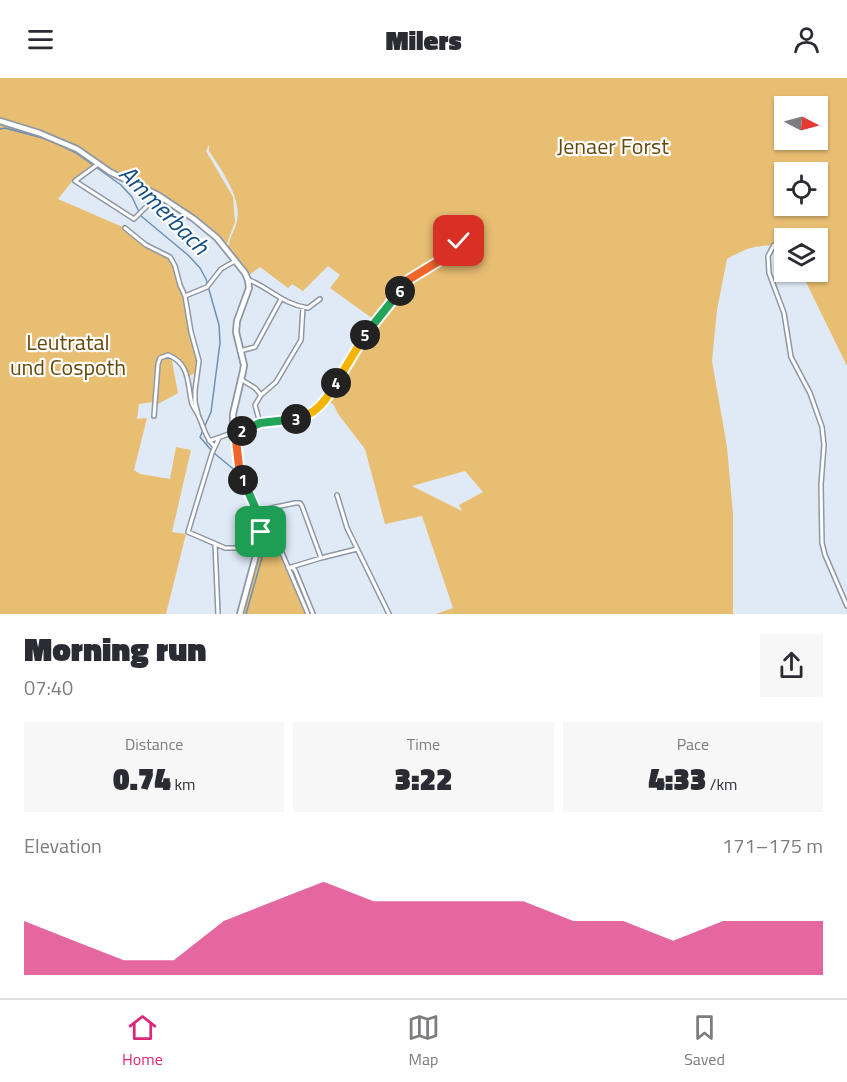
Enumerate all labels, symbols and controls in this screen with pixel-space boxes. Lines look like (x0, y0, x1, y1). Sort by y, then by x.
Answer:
text: Milers (385, 19, 462, 60)
icon: menu (24, 23, 57, 56)
icon: person (790, 23, 823, 56)
north arrow (774, 96, 828, 150)
map controls (774, 96, 828, 282)
park label: Jenaer Forst (557, 129, 669, 163)
water label: Ammerbach (111, 156, 219, 263)
button: locate (774, 162, 828, 216)
pin (433, 215, 484, 266)
icon: check (442, 224, 475, 257)
button: layers (774, 228, 828, 282)
pin: 6 (385, 276, 415, 306)
text: 6 (396, 279, 404, 303)
pin: 5 (350, 320, 380, 350)
text: 5 (361, 323, 369, 347)
park label: Leutratal und Cospoth (10, 325, 126, 384)
pin: 4 (321, 368, 351, 398)
text: 4 (332, 371, 340, 395)
pin: 3 (281, 404, 311, 434)
text: 3 (292, 407, 300, 431)
pin: 2 (227, 416, 257, 446)
text: 2 (238, 419, 246, 443)
pin: 1 (228, 465, 258, 495)
text: 1 (239, 468, 247, 492)
pin (235, 506, 286, 557)
icon: arrive (244, 515, 277, 548)
text: Morning run (24, 624, 206, 674)
button: share (760, 634, 823, 697)
text: 07:40 (24, 672, 73, 703)
text: Distance (125, 732, 183, 756)
text: Time (407, 732, 440, 756)
text: Pace (677, 732, 709, 756)
text: 0.74 (113, 756, 171, 802)
text: 3:22 (394, 756, 453, 802)
text: 4:33 (648, 756, 706, 802)
text: km (171, 772, 195, 796)
text: /km (706, 772, 737, 796)
text: Elevation (24, 830, 102, 861)
text: 171–175 m (722, 830, 823, 861)
tab: Home (122, 1011, 163, 1071)
tab: Map (407, 1011, 440, 1071)
tab: Saved (684, 1011, 725, 1071)

